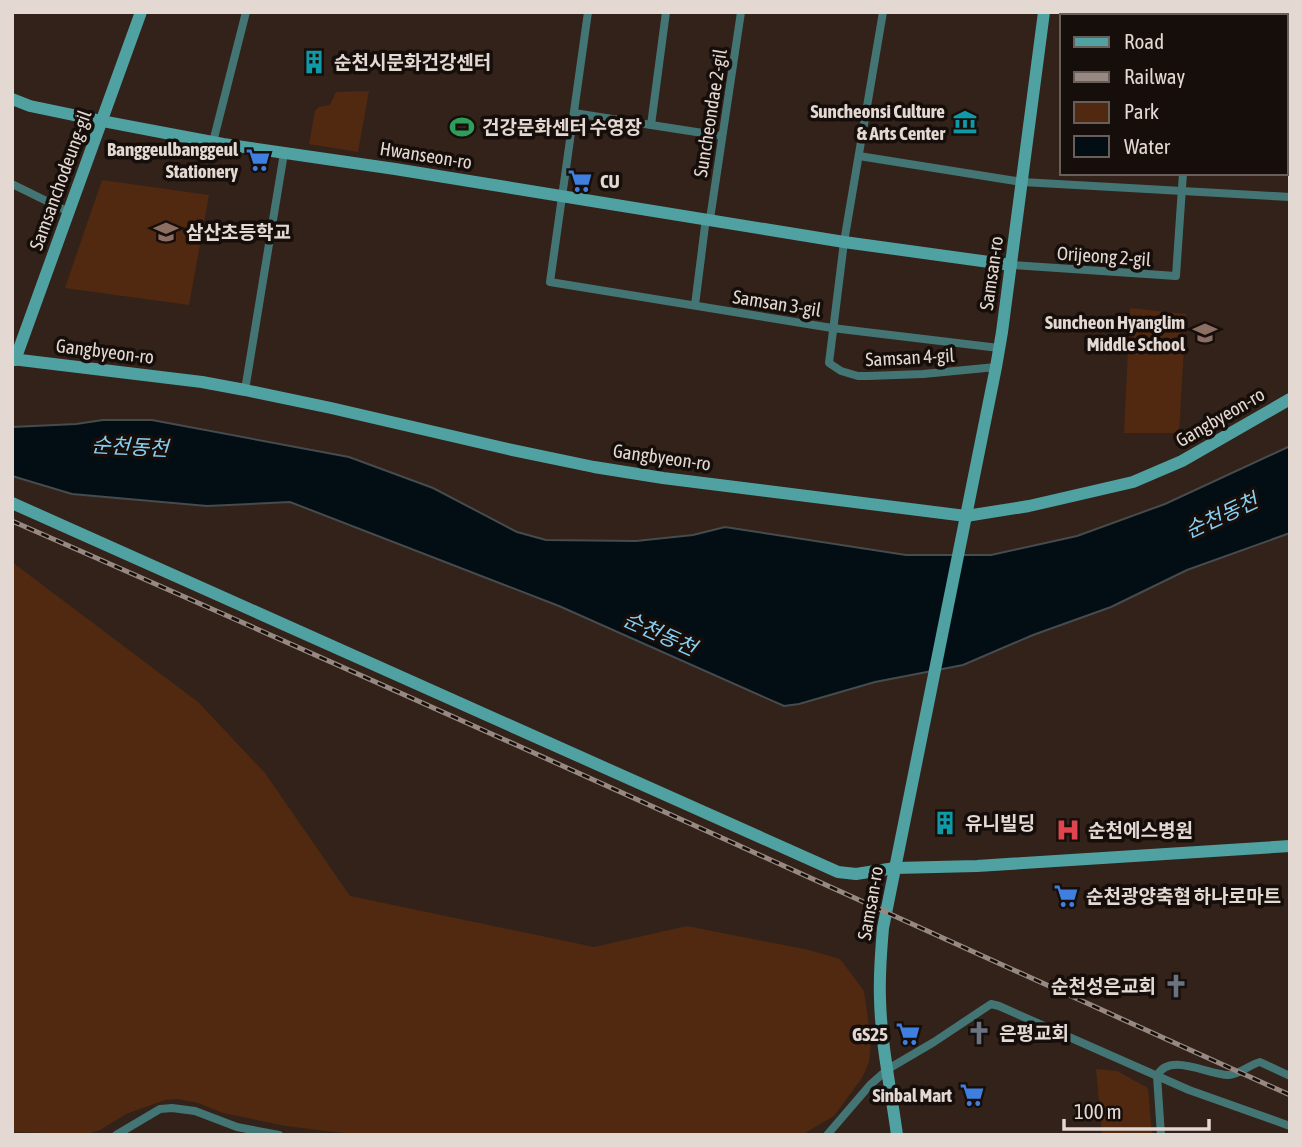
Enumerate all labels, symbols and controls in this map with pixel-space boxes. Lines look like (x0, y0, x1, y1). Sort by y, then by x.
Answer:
legend (1060, 14, 1288, 175)
text: Road (1124, 29, 1164, 53)
street label: Suncheondae 2-gil (689, 47, 731, 179)
building icon: 순천시문화건강센터 (300, 48, 328, 76)
place label: 순천시문화건강센터 (334, 51, 491, 73)
text: Railway (1124, 64, 1186, 88)
text: Park (1124, 99, 1159, 123)
place label: Suncheonsi Culture & Arts Center (810, 100, 945, 144)
street label: Samsanchodeung-gil (25, 107, 95, 253)
museum icon: Suncheonsi Culture & Arts Center (951, 108, 979, 136)
sports icon: 건강문화센터 수영장 (448, 113, 476, 141)
place label: 건강문화센터 수영장 (482, 116, 642, 138)
text: Water (1124, 134, 1171, 158)
street label: Hwanseon-ro (378, 137, 474, 173)
place label: Banggeulbanggeul Stationery (107, 138, 239, 182)
supermarket icon: Banggeulbanggeul Stationery (244, 146, 272, 174)
supermarket icon: CU (566, 167, 594, 195)
place label: CU (600, 170, 620, 192)
school or university icon: 삼산초등학교 (152, 218, 180, 246)
place label: 삼산초등학교 (186, 221, 291, 243)
street label: Samsan-ro (975, 234, 1007, 311)
street label: Orijeong 2-gil (1056, 242, 1152, 270)
street label: Samsan 3-gil (731, 285, 823, 321)
place label: Suncheon Hyanglim Middle School (1045, 311, 1186, 355)
school or university icon: Suncheon Hyanglim Middle School (1191, 319, 1219, 347)
street label: Gangbyeon-ro (55, 334, 155, 368)
street label: Samsan 4-gil (865, 344, 955, 370)
street label: Gangbyeon-ro (1172, 383, 1268, 451)
water label: 순천동천 (91, 432, 172, 460)
street label: Gangbyeon-ro (612, 439, 712, 475)
water label: 순천동천 (1181, 487, 1264, 542)
water label: 순천동천 (620, 606, 703, 661)
building icon: 유니빌딩 (931, 809, 959, 837)
place label: 유니빌딩 (965, 812, 1035, 834)
hospital icon: 순천에스병원 (1054, 816, 1082, 844)
place label: 순천에스병원 (1088, 819, 1193, 841)
street label: Samsan-ro (853, 864, 887, 942)
supermarket icon: 순천광양축협 하나로마트 (1052, 882, 1080, 910)
place label: 순천광양축협 하나로마트 (1086, 885, 1281, 907)
church icon: 순천성은교회 (1162, 972, 1190, 1000)
place label: 순천성은교회 (1051, 975, 1156, 997)
church icon: 은평교회 (965, 1019, 993, 1047)
supermarket icon: GS25 (894, 1020, 922, 1048)
place label: 은평교회 (999, 1022, 1069, 1044)
place label: GS25 (852, 1023, 888, 1045)
supermarket icon: Sinbal Mart (958, 1081, 986, 1109)
place label: Sinbal Mart (873, 1084, 953, 1106)
scale bar (1064, 1088, 1209, 1132)
text: 100 m (1074, 1099, 1122, 1123)

